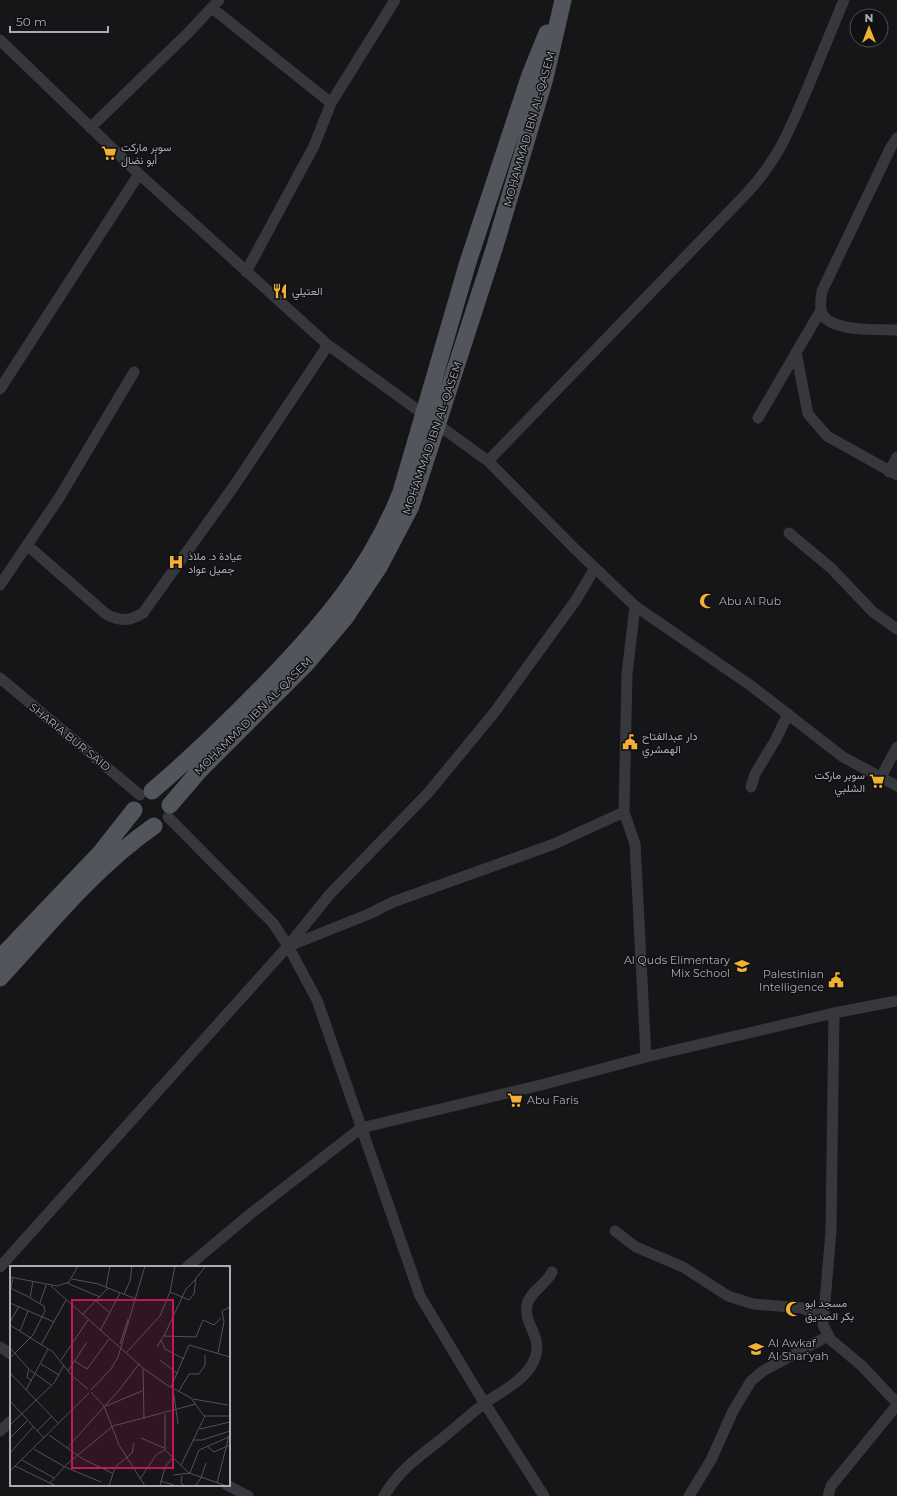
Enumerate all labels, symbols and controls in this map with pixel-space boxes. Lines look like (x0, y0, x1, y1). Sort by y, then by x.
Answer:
scale bar (10, 8, 108, 34)
north arrow (849, 8, 889, 48)
text: N (865, 11, 873, 25)
text: 50 m (16, 14, 47, 29)
street label: MOHAMMAD IBN AL-QASEM (500, 50, 558, 208)
place label: سوبر ماركت أبو نضال (121, 140, 172, 167)
supermarket icon: سوبر ماركت أبو نضال (100, 144, 118, 162)
restaurant icon: العتيلي (271, 282, 289, 300)
place label: العتيلي (292, 284, 323, 301)
street label: MOHAMMAD IBN AL-QASEM (399, 360, 465, 516)
place label: عيادة د. ملاذ جميل عواد (188, 549, 242, 576)
hospital icon: عيادة د. ملاذ جميل عواد (167, 553, 185, 571)
mosque icon: Abu Al Rub (698, 592, 716, 610)
place label: Abu Al Rub (719, 594, 781, 608)
street label: MOHAMMAD IBN AL-QASEM (191, 654, 315, 778)
street label: SHARIA BUR SAID (27, 700, 113, 774)
place label: دار عبدالفتاح الهمشري (642, 729, 698, 759)
public building icon: دار عبدالفتاح الهمشري (621, 733, 639, 751)
place label: سوبر ماركت الشلبي (814, 768, 865, 798)
supermarket icon: سوبر ماركت الشلبي (868, 772, 886, 790)
place label: Al Quds Elimentary Mix School (624, 953, 730, 980)
school or university icon: Al Quds Elimentary Mix School (733, 957, 751, 975)
place label: Palestinian Intelligence (759, 967, 824, 994)
public building icon: Palestinian Intelligence (827, 971, 845, 989)
supermarket icon: Abu Faris (506, 1091, 524, 1109)
place label: Abu Faris (527, 1093, 579, 1107)
inset map (10, 1266, 230, 1486)
place label: مسجد ابو بكر الصديق (805, 1296, 854, 1323)
mosque icon: مسجد ابو بكر الصديق (784, 1300, 802, 1318)
place label: Al Awkaf Al Shar'yah (768, 1336, 829, 1363)
school or university icon: Al Awkaf Al Shar'yah (747, 1340, 765, 1358)

